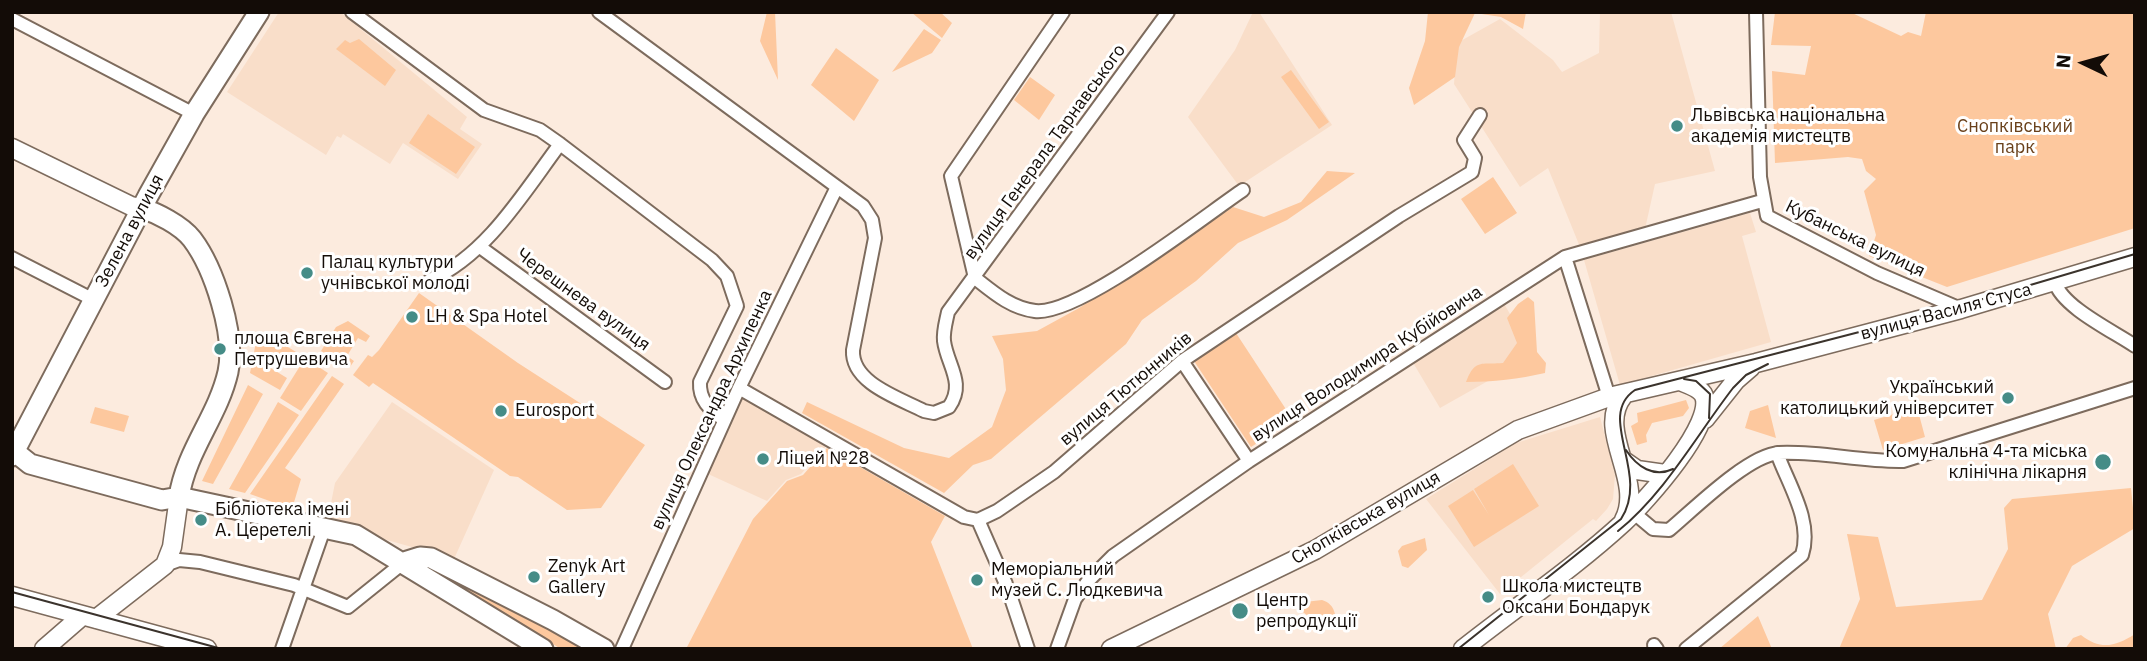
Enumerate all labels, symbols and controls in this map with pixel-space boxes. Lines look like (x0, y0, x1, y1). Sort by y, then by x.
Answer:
north arrow (2049, 28, 2119, 98)
street label: вулиця Генерала Тарнавського (960, 40, 1130, 264)
text: N (2051, 53, 2076, 69)
place label: Львівська національна академія мистецтв (1691, 105, 1885, 148)
park label: Снопківський парк (1957, 116, 2073, 158)
marker: Львівська національна академія мистецтв (1669, 118, 1685, 134)
street label: Зелена вулиця (91, 171, 169, 291)
street label: Кубанська вулиця (1782, 196, 1928, 282)
street label: Черешнева вулиця (512, 244, 654, 356)
place label: Палац культури учнівської молоді (321, 252, 470, 294)
marker: Палац культури учнівської молоді (299, 265, 315, 281)
street label: вулиця Василя Стуса (1858, 279, 2034, 345)
street label: вулиця Володимира Кубійовича (1248, 281, 1486, 447)
street label: вулиця Олександра Архипенка (647, 287, 777, 533)
place label: LH & Spa Hotel (426, 306, 547, 328)
marker: LH & Spa Hotel (404, 309, 420, 325)
street label: вулиця Тютюнників (1055, 327, 1197, 451)
place label: площа Євгена Петрушевича (234, 328, 352, 370)
marker: площа Євгена Петрушевича (212, 341, 228, 357)
place label: Український католицький університет (1780, 377, 1994, 420)
marker: Український католицький університет (2000, 390, 2016, 406)
place label: Eurosport (515, 400, 595, 422)
marker: Eurosport (493, 403, 509, 419)
place label: Комунальна 4-та міська клінічна лікарня (1885, 441, 2087, 484)
place label: Ліцей №28 (777, 448, 869, 470)
marker: Ліцей №28 (755, 451, 771, 467)
marker: Комунальна 4-та міська клінічна лікарня (2093, 452, 2113, 472)
street label: Снопківська вулиця (1288, 467, 1444, 569)
place label: Бібліотека імені А. Церетелі (215, 499, 349, 542)
marker: Бібліотека імені А. Церетелі (193, 512, 209, 528)
place label: Zenyk Art Gallery (548, 556, 626, 598)
place label: Меморіальний музей С. Людкевича (991, 559, 1163, 602)
marker: Zenyk Art Gallery (526, 569, 542, 585)
marker: Меморіальний музей С. Людкевича (969, 572, 985, 588)
place label: Школа мистецтв Оксани Бондарук (1502, 576, 1650, 618)
marker: Школа мистецтв Оксани Бондарук (1480, 589, 1496, 605)
place label: Центр репродукції (1256, 590, 1357, 632)
marker: Центр репродукції (1230, 601, 1250, 621)

